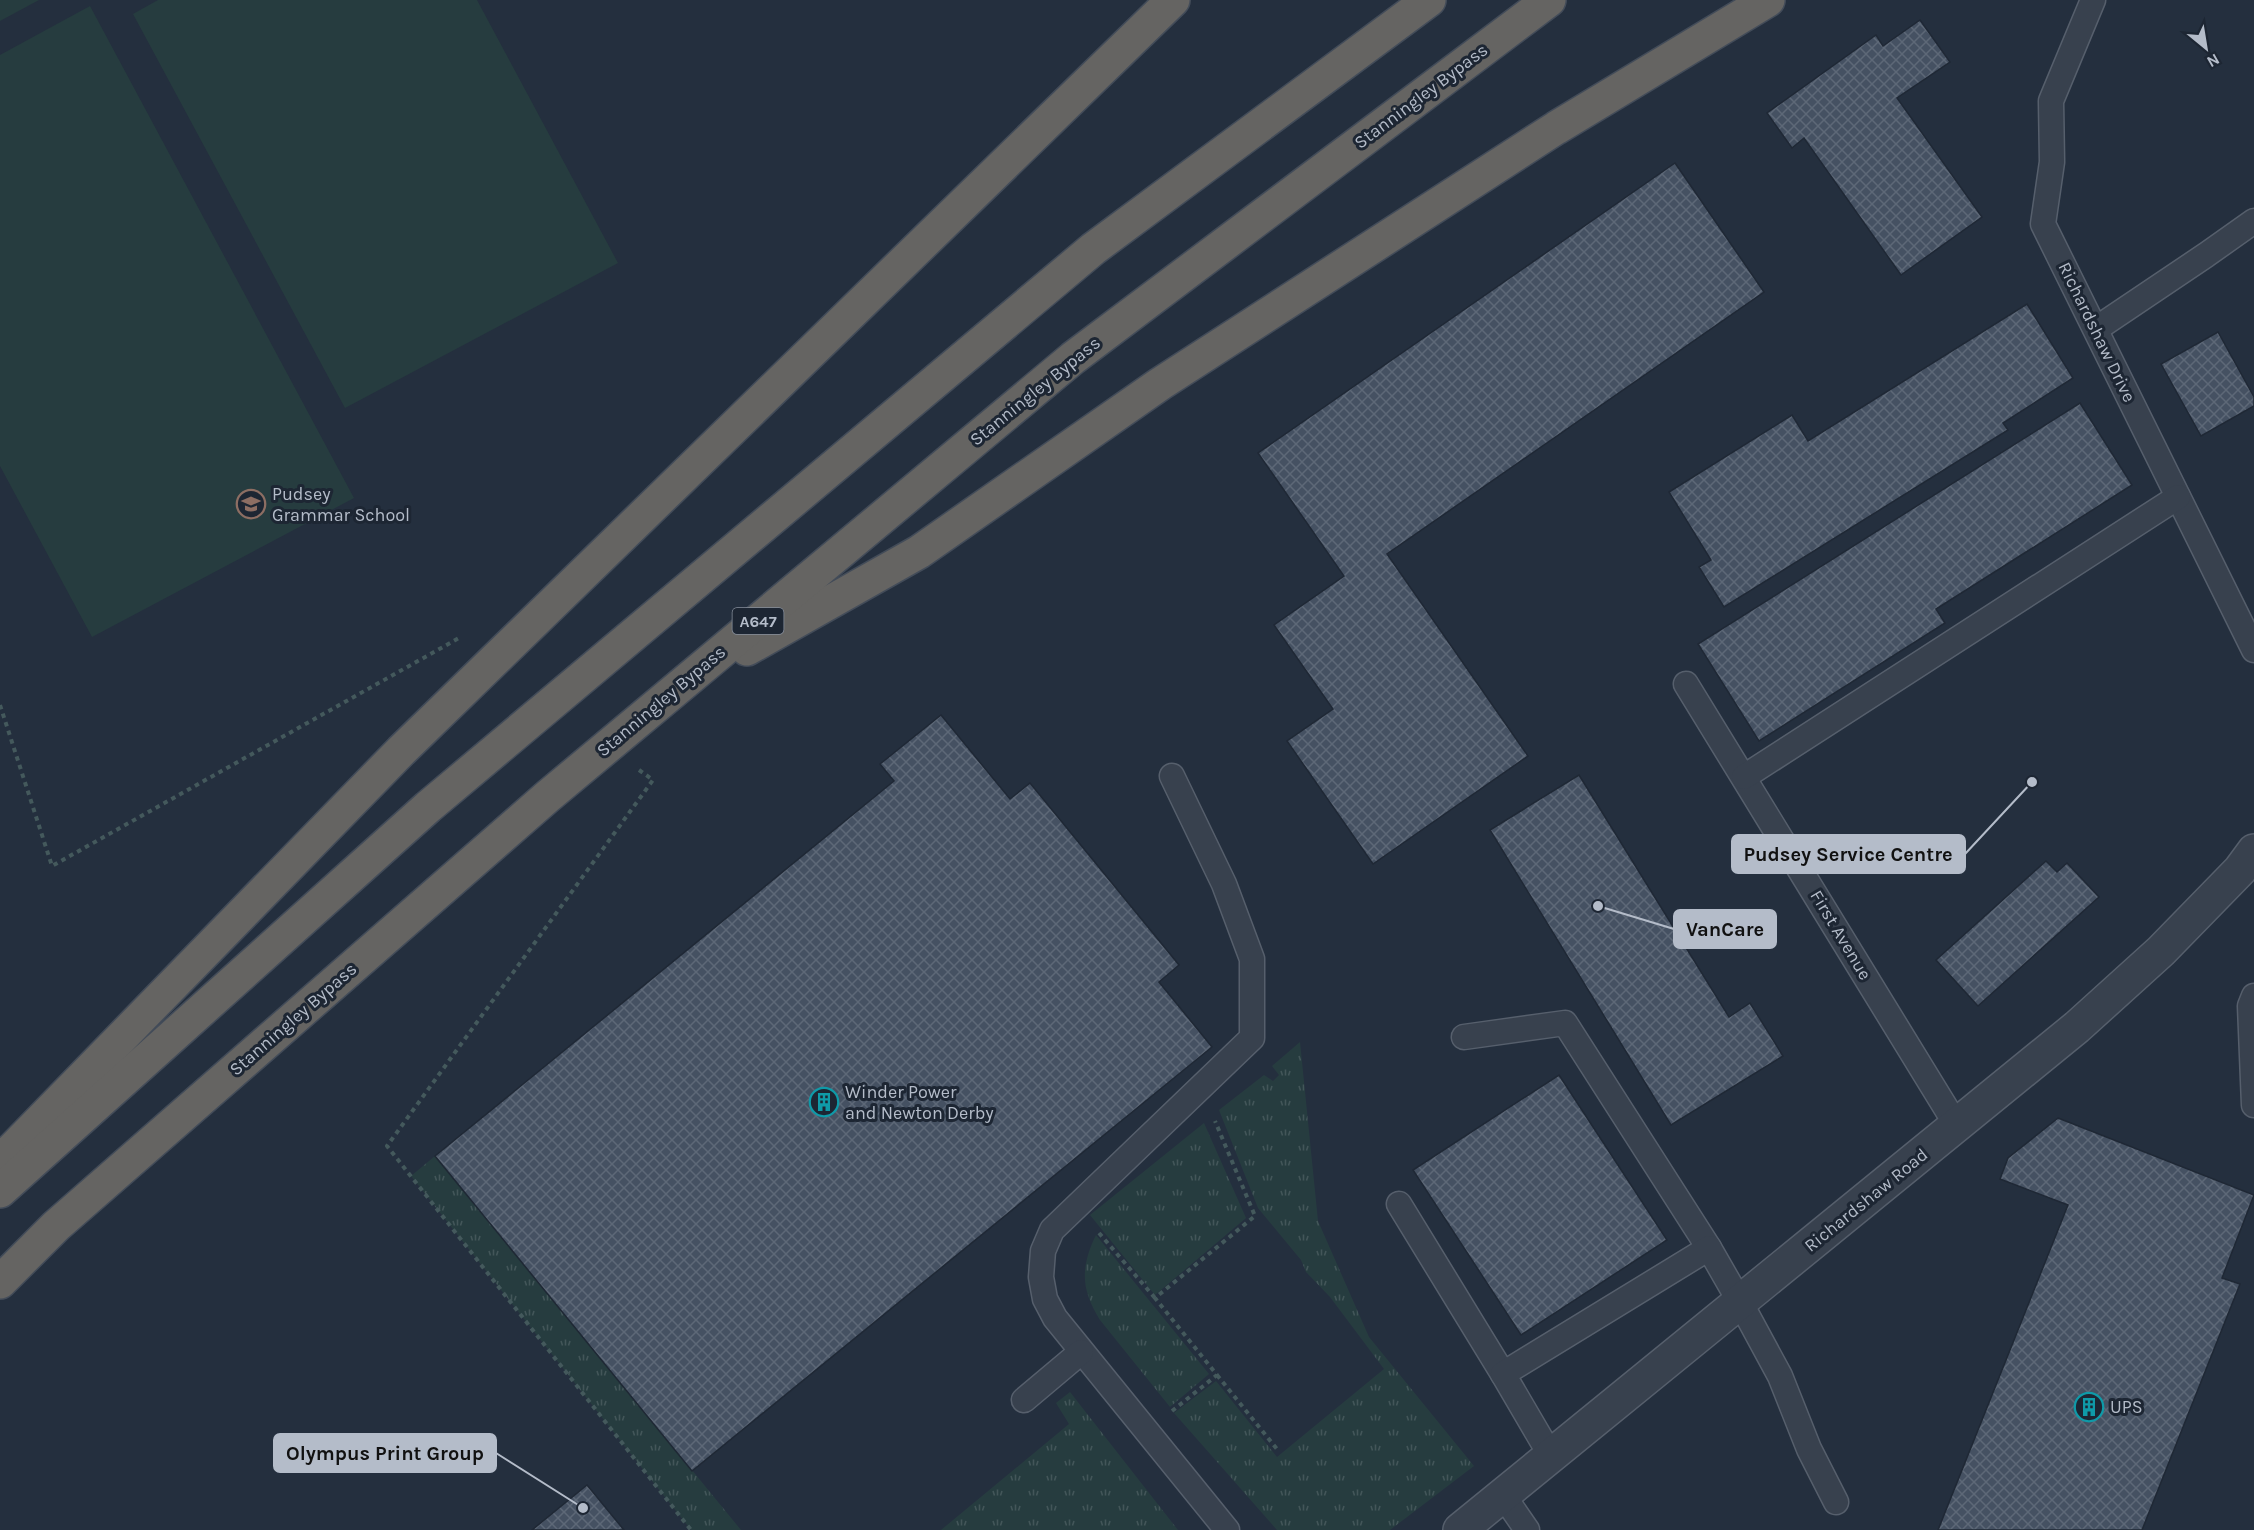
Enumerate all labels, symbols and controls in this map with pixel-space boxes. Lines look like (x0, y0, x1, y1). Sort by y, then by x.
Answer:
north arrow (2176, 18, 2236, 78)
street label: Stanningley Bypass (1350, 39, 1492, 153)
text: N (2204, 49, 2223, 72)
street label: Richardshaw Drive (2054, 258, 2140, 406)
street label: Stanningley Bypass (965, 332, 1105, 450)
place label: Pudsey Grammar School (272, 483, 410, 526)
school or university icon: Pudsey Grammar School (235, 488, 267, 520)
road number: A647 (732, 608, 783, 634)
street label: Stanningley Bypass (592, 641, 730, 761)
callout: Pudsey Service Centre (1732, 835, 1965, 873)
text: Pudsey Service Centre (1743, 843, 1953, 866)
street label: First Avenue (1806, 886, 1876, 984)
callout: VanCare (1674, 910, 1776, 948)
text: VanCare (1686, 918, 1764, 941)
street label: Stanningley Bypass (225, 958, 361, 1080)
place label: Winder Power and Newton Derby (845, 1081, 994, 1124)
building icon: Winder Power and Newton Derby (808, 1086, 840, 1118)
street label: Richardshaw Road (1800, 1143, 1932, 1257)
building icon: UPS (2073, 1391, 2105, 1423)
place label: UPS (2110, 1396, 2143, 1418)
callout: Olympus Print Group (274, 1434, 496, 1472)
text: Olympus Print Group (286, 1442, 484, 1465)

